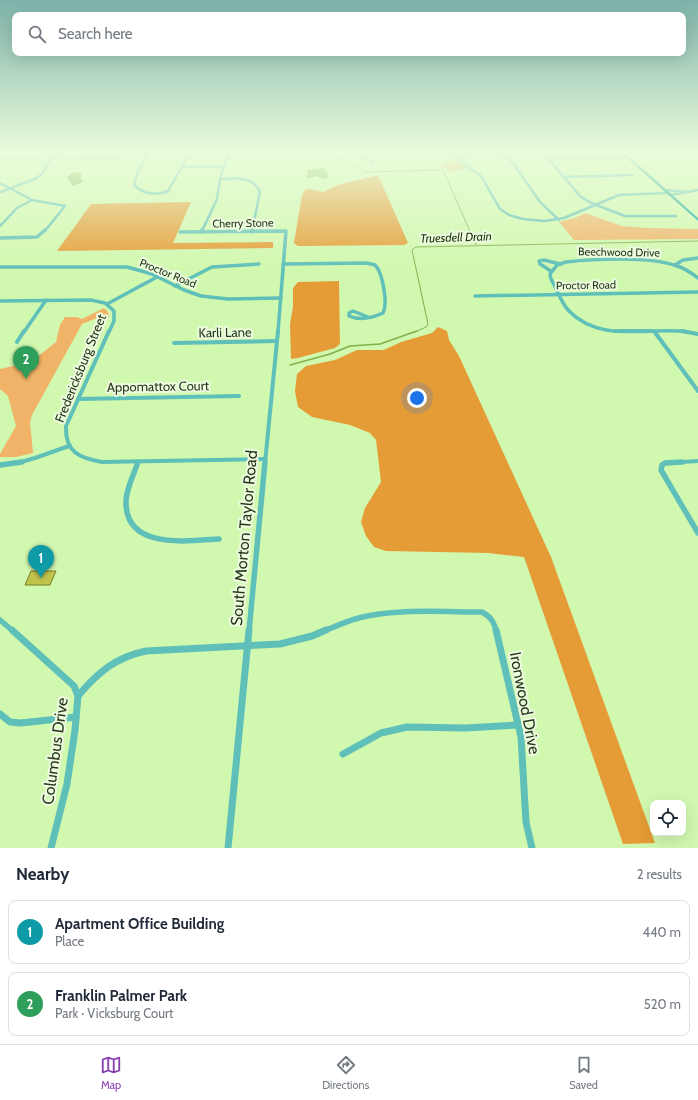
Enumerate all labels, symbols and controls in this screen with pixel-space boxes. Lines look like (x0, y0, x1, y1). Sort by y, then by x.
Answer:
search box (12, 12, 686, 56)
icon: search (26, 23, 48, 45)
text: Search here (58, 25, 133, 43)
street label: Cherry Stone (212, 215, 274, 231)
water label: Truesdell Drain (420, 228, 492, 246)
street label: Beechwood Drive (578, 244, 660, 260)
street label: Proctor Road (138, 255, 198, 291)
street label: Proctor Road (556, 277, 616, 293)
street label: Fredericksburg Street (51, 311, 109, 425)
street label: Karli Lane (198, 324, 252, 340)
pin: 2 (13, 346, 39, 379)
street label: Appomattox Court (107, 377, 210, 395)
your location (407, 388, 427, 408)
street label: South Morton Taylor Road (227, 449, 261, 627)
pin: 1 (28, 545, 54, 578)
street label: Ironwood Drive (506, 650, 544, 756)
street label: Columbus Drive (38, 696, 72, 806)
map controls (650, 800, 686, 836)
button: locate (650, 800, 686, 836)
text: Nearby (16, 864, 69, 884)
text: 2 results (637, 866, 682, 882)
text: Apartment Office Building (55, 915, 224, 933)
text: 1 (28, 924, 32, 940)
text: 440 m (643, 924, 681, 940)
text: Place (55, 933, 84, 949)
text: Franklin Palmer Park (55, 987, 187, 1005)
text: 2 (27, 996, 33, 1012)
text: 520 m (644, 996, 681, 1012)
text: Park · Vicksburg Court (55, 1005, 173, 1021)
tab: Map (100, 1054, 122, 1092)
tab: Directions (322, 1054, 369, 1092)
tab: Saved (569, 1054, 598, 1092)

